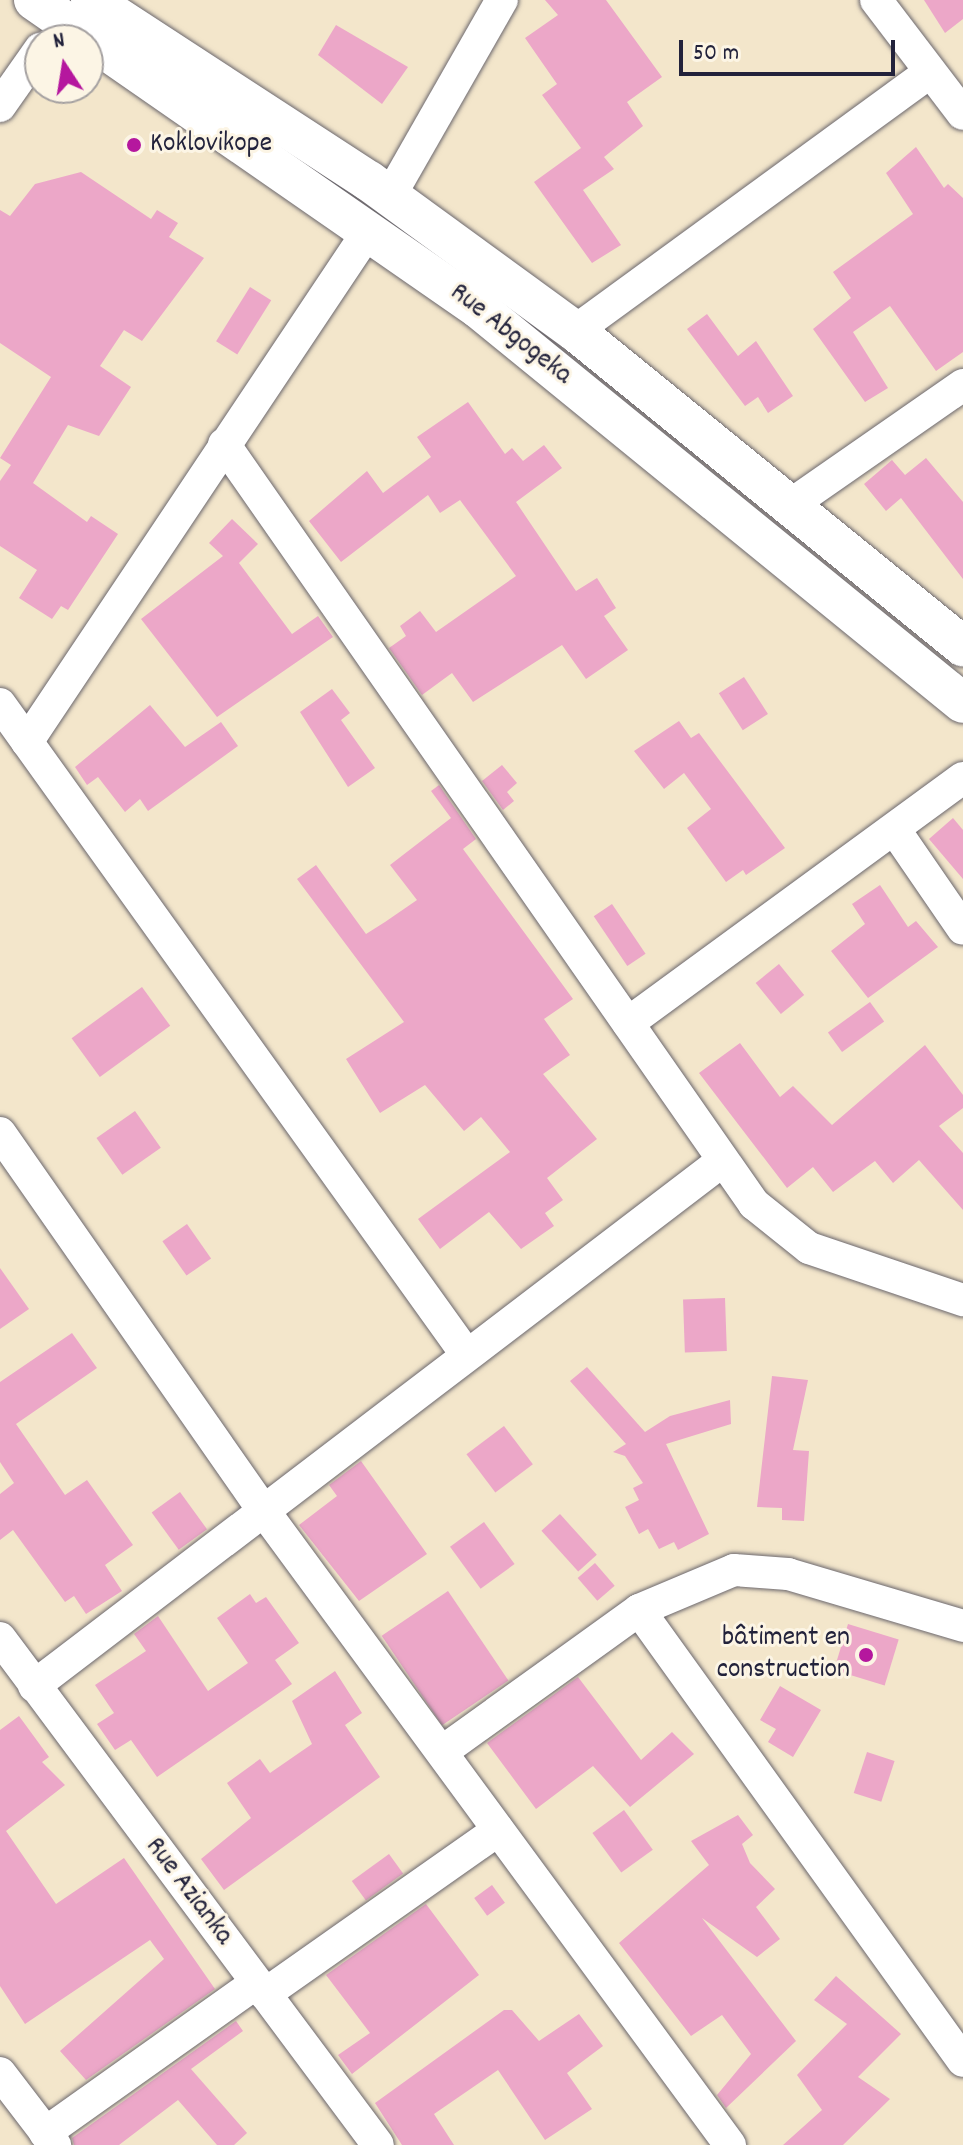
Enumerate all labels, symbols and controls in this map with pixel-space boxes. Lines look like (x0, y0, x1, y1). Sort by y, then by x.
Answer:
north arrow (24, 24, 104, 104)
scale bar (683, 24, 899, 74)
text: N (51, 26, 68, 58)
text: 50 m (693, 37, 739, 71)
place label: Koklovikope (150, 128, 272, 162)
marker: Koklovikope (125, 136, 143, 154)
street label: Rue Abgogeka (442, 277, 578, 393)
place label: bâtiment en construction (717, 1622, 850, 1688)
marker: bâtiment en construction (857, 1646, 875, 1664)
street label: Rue Azianka (137, 1832, 239, 1952)

